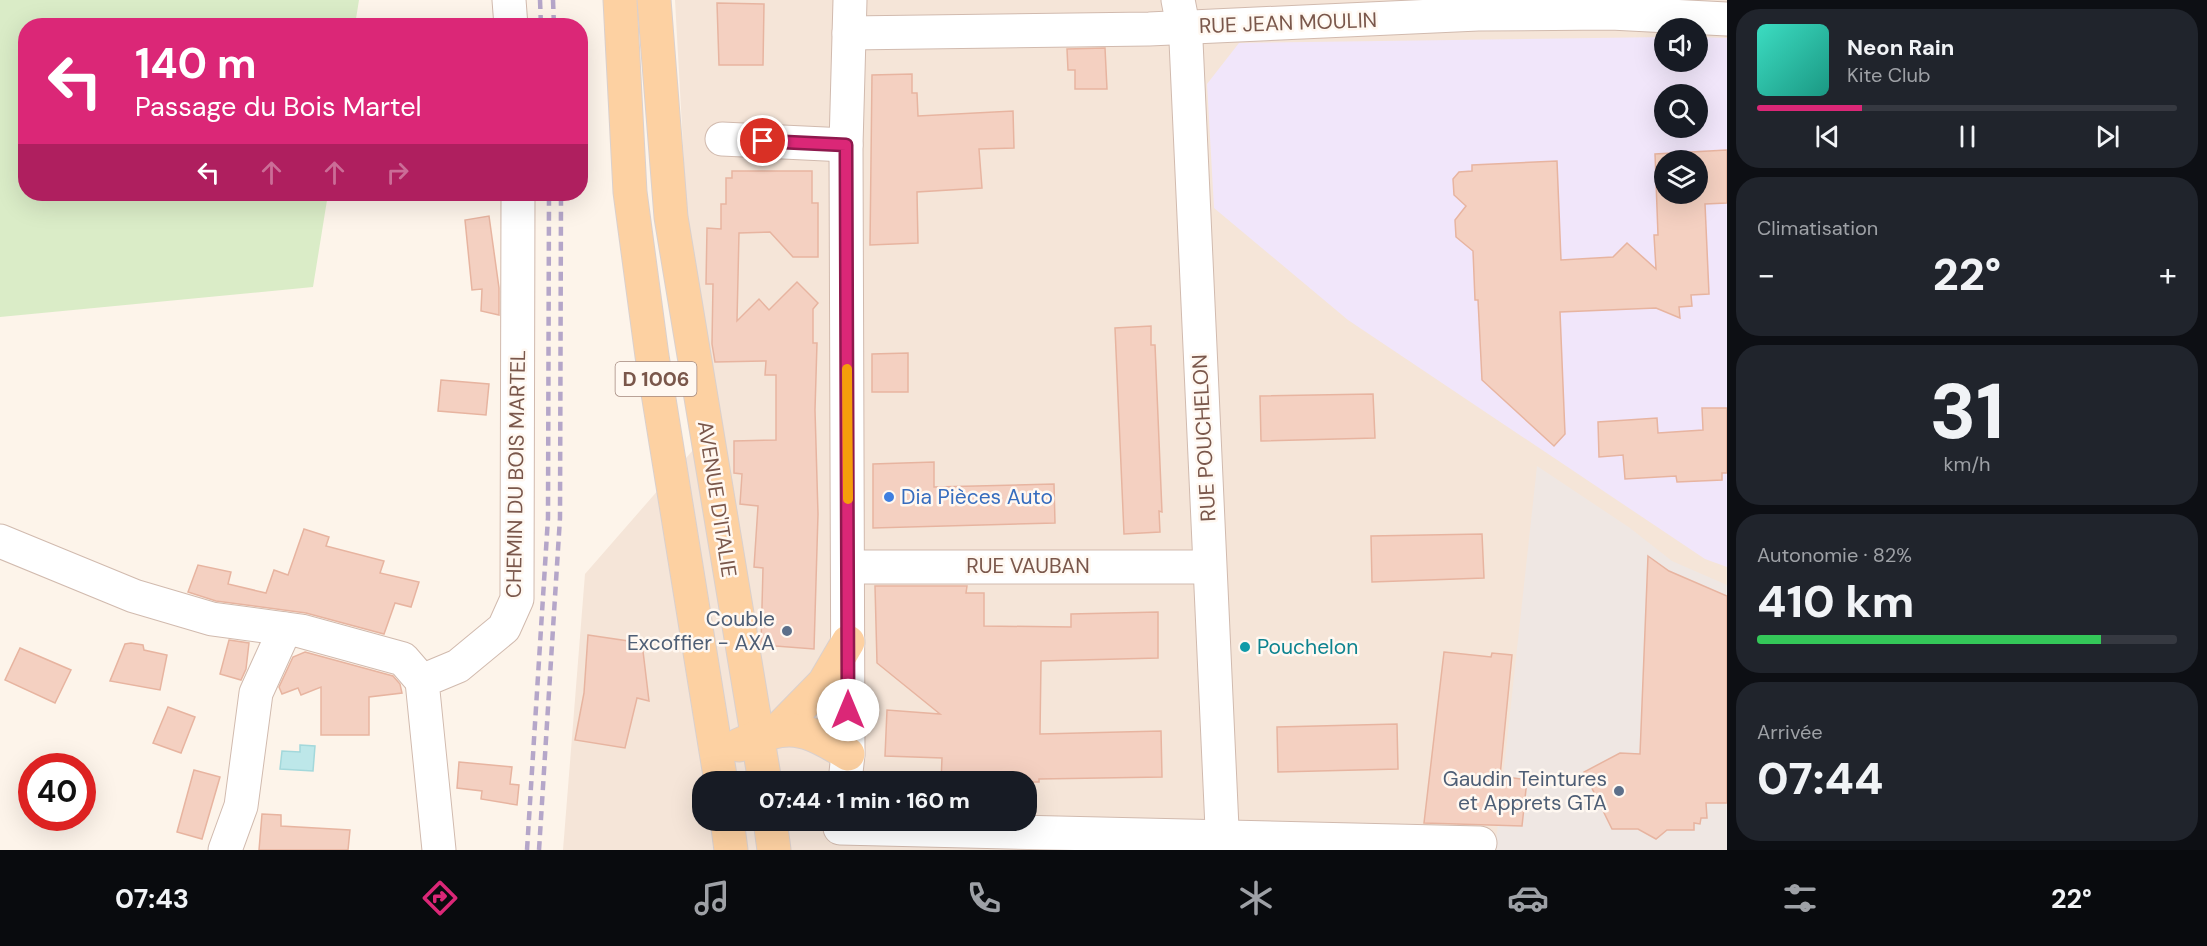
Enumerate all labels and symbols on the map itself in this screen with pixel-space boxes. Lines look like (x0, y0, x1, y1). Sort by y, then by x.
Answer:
street label: RUE JEAN MOULIN (1198, 6, 1378, 40)
pin (737, 115, 788, 166)
street label: CHEMIN DU BOIS MARTEL (500, 350, 532, 598)
street label: RUE POUCHELON (1186, 354, 1222, 522)
road number: D 1006 (616, 362, 696, 396)
street label: AVENUE D'ITALIE (691, 419, 743, 579)
place label: Dia Pièces Auto (901, 483, 1053, 511)
marker: Dia Pièces Auto (882, 490, 896, 504)
street label: RUE VAUBAN (966, 552, 1090, 580)
place label: Couble Excoffier - AXA (627, 605, 775, 657)
marker: Couble Excoffier - AXA (780, 624, 794, 638)
place label: Pouchelon (1257, 633, 1358, 661)
marker: Pouchelon (1238, 640, 1252, 654)
position arrow (816, 678, 880, 742)
speed limit sign: 40 (18, 753, 96, 831)
place label: Gaudin Teintures et Apprets GTA (1443, 765, 1607, 817)
marker: Gaudin Teintures et Apprets GTA (1612, 784, 1626, 798)

